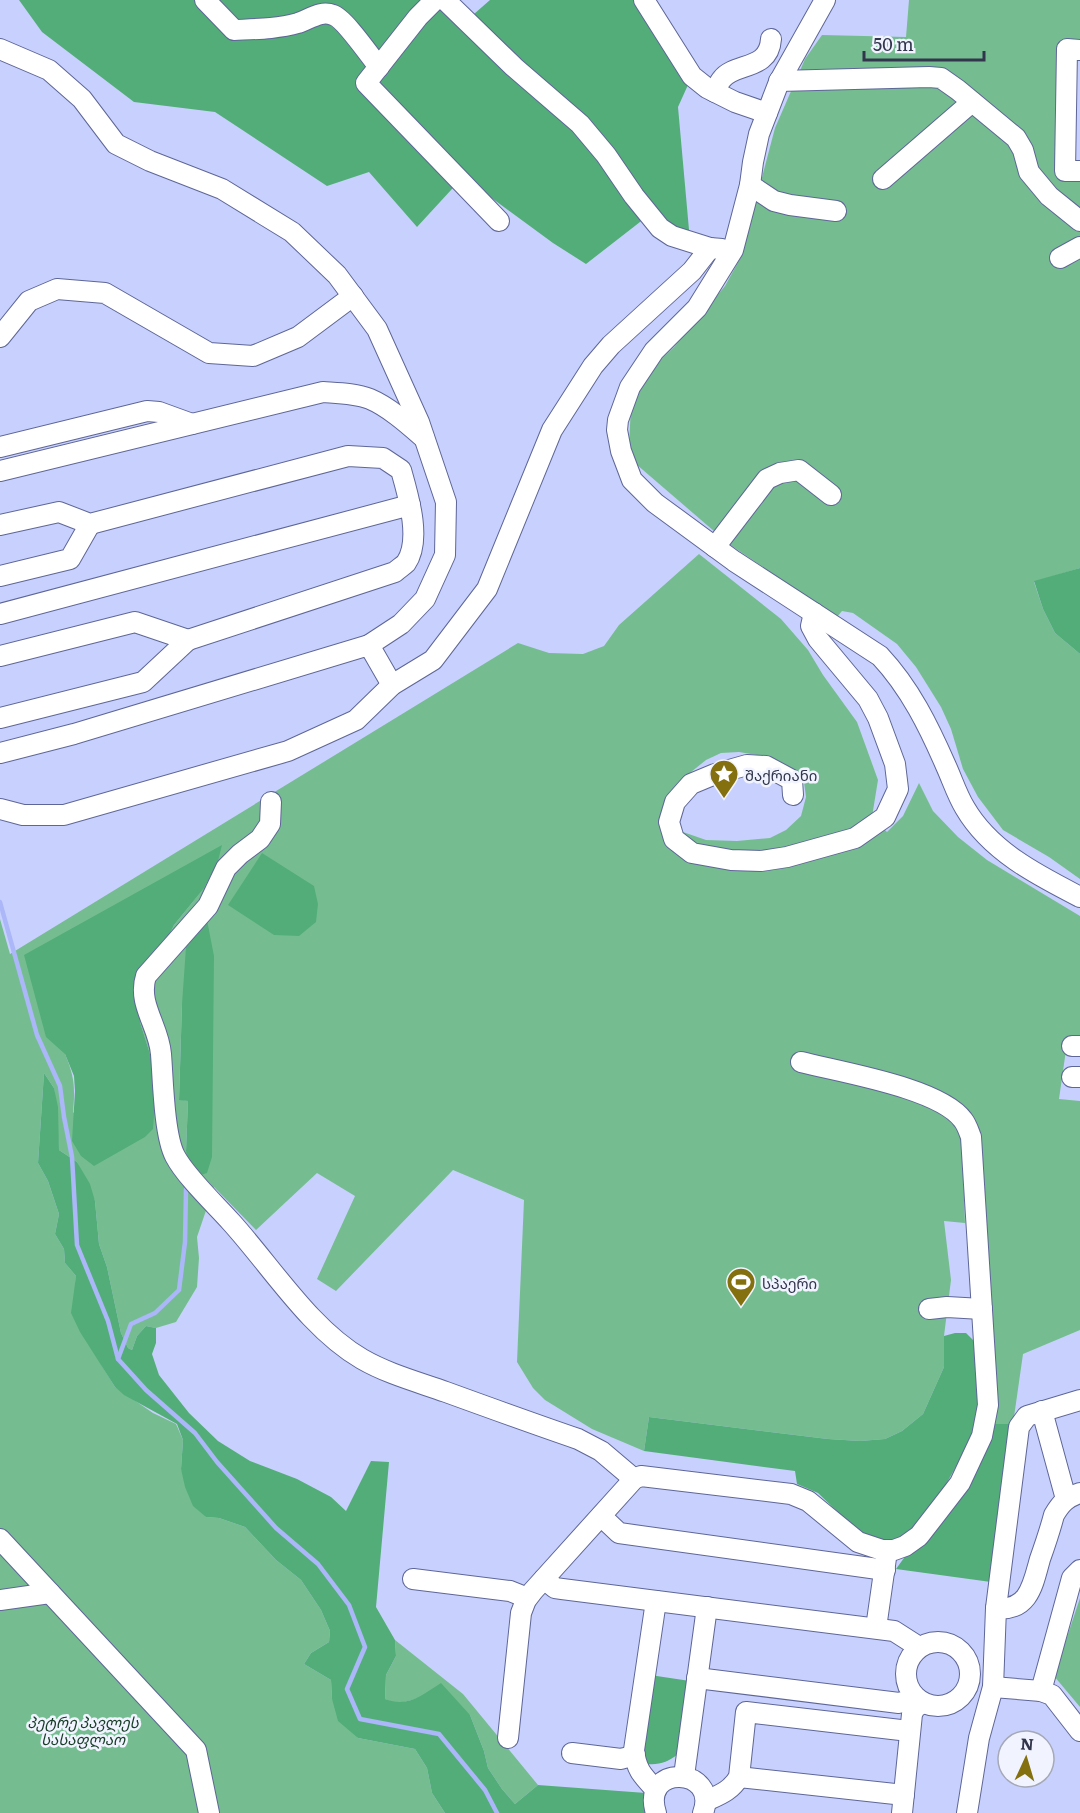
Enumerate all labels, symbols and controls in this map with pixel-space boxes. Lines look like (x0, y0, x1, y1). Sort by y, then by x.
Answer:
scale bar (864, 24, 984, 62)
text: 50 m (873, 30, 914, 57)
place icon: შაქრიანი (708, 758, 740, 800)
place label: შაქრიანი (745, 763, 817, 786)
sports icon: სპაერი (725, 1266, 757, 1308)
place label: სპაერი (762, 1271, 817, 1294)
park label: პეტრე პავლეს სასაფლაო (27, 1710, 140, 1750)
north arrow (996, 1729, 1056, 1789)
text: N (1020, 1731, 1035, 1755)

